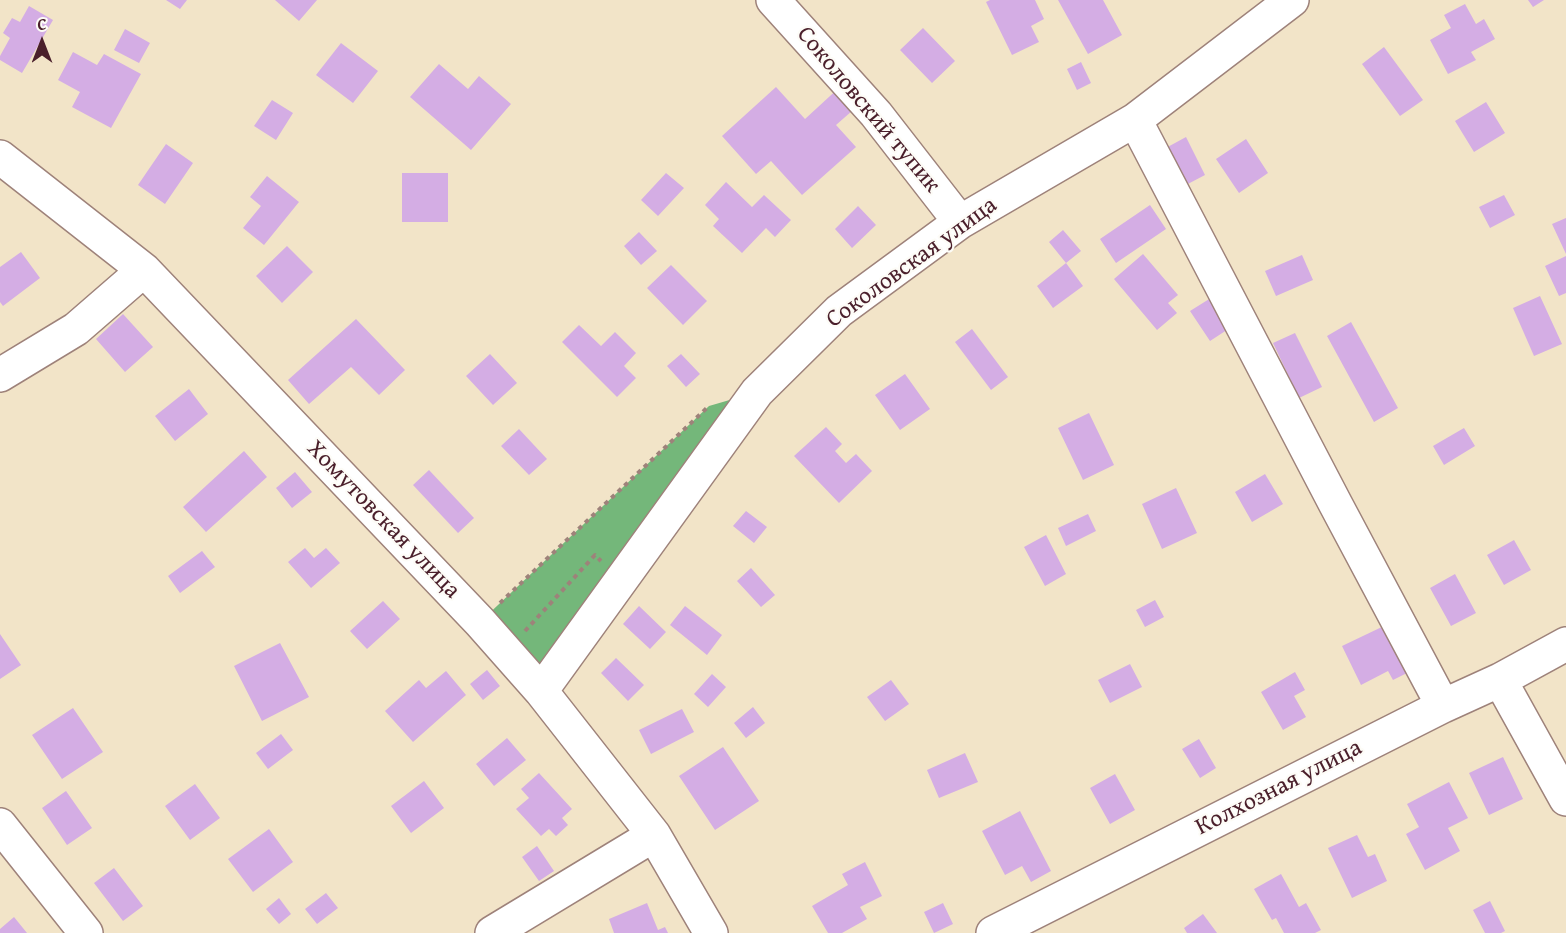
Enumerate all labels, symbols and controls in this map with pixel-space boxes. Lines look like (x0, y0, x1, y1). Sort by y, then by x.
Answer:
north arrow (12, 12, 72, 72)
text: С (37, 12, 47, 36)
street label: Соколовский тупик (790, 21, 946, 199)
street label: Соколовская улица (821, 191, 1003, 335)
street label: Хомутовская улица (300, 435, 466, 605)
street label: Колхозная улица (1191, 734, 1367, 842)

